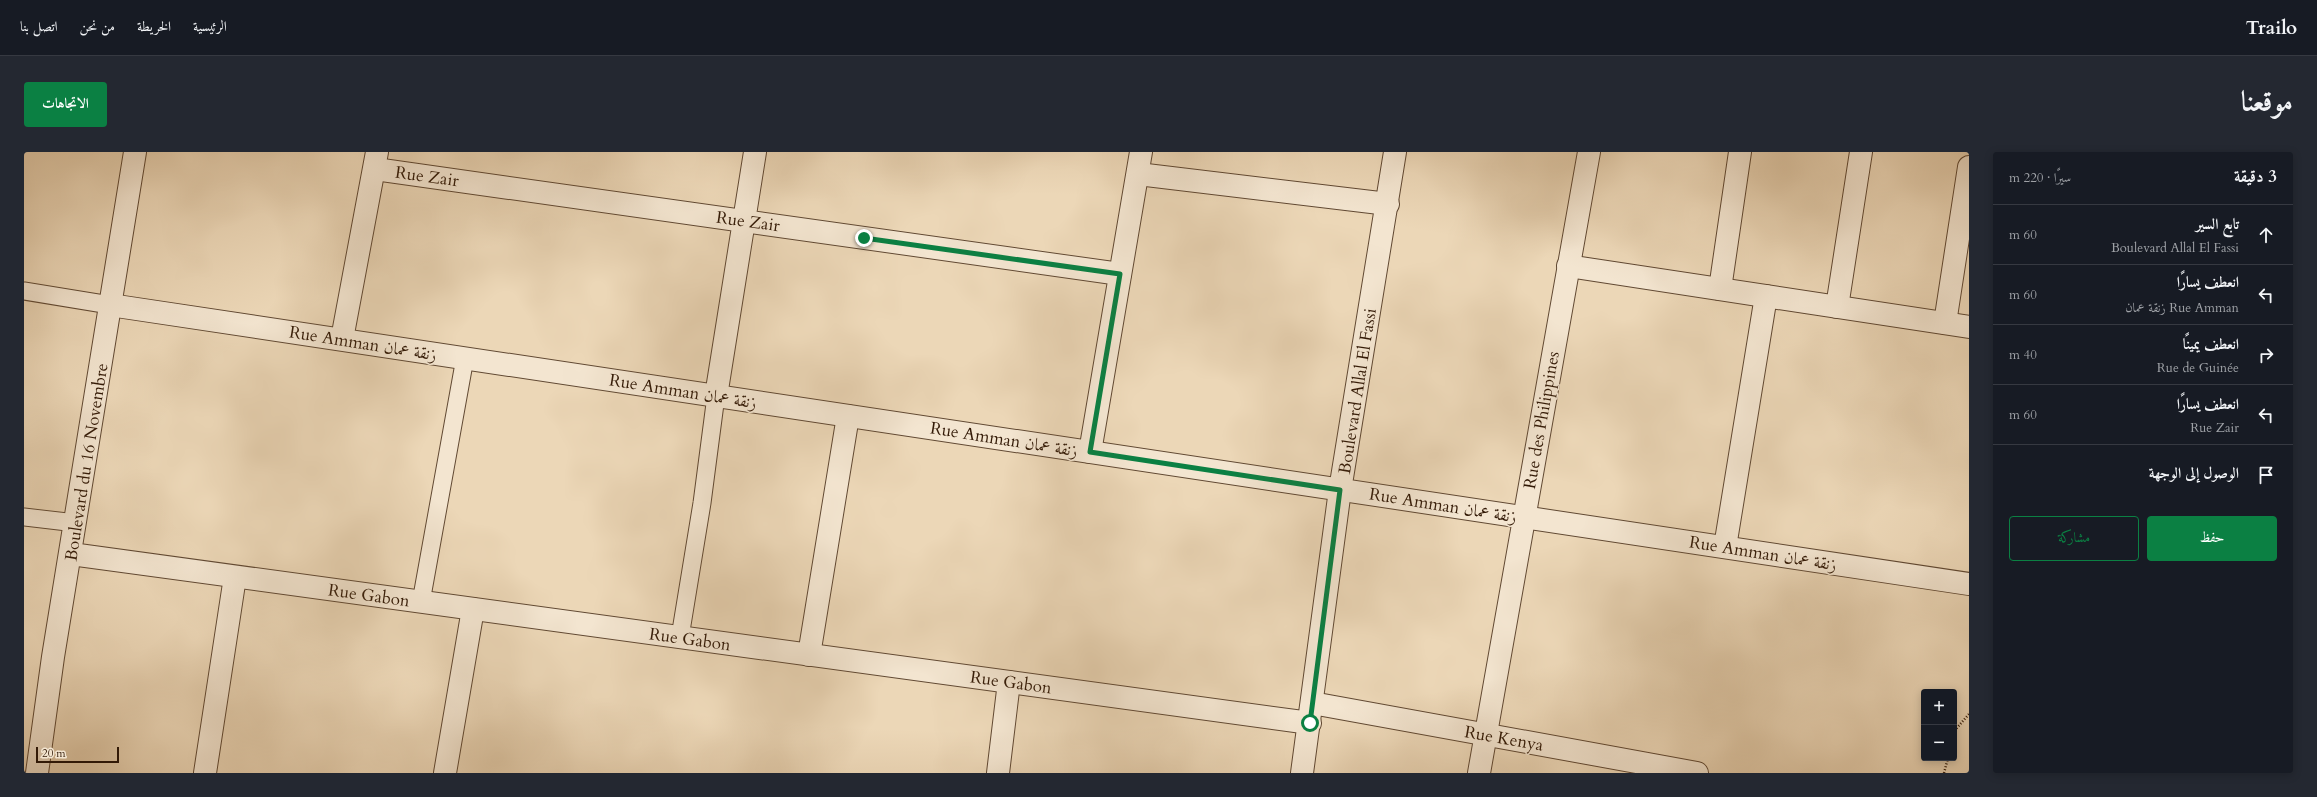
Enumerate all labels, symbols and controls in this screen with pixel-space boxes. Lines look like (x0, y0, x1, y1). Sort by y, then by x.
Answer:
text: Trailo (2246, 15, 2297, 41)
text: اتصل بنا (20, 17, 58, 36)
text: من نحن (80, 17, 115, 36)
text: الخريطة (137, 17, 171, 36)
text: الرئيسية (193, 17, 227, 36)
button: الاتجاهات (24, 82, 107, 127)
text: موقعنا (2241, 83, 2293, 121)
street label: Rue Zair (394, 161, 461, 192)
text: 3 دقيقة (2234, 165, 2277, 188)
text: سيرًا · 220 m (2009, 169, 2071, 187)
street label: Rue Zair (715, 206, 782, 237)
text: تابع السير (2196, 214, 2239, 234)
icon: ahead (2255, 224, 2277, 246)
text: 60 m (2009, 226, 2037, 244)
route end (855, 229, 873, 247)
text: Boulevard Allal El Fassi (2111, 239, 2239, 257)
text: انعطف يسارًا (2177, 272, 2239, 292)
icon: left (2255, 284, 2277, 306)
text: 60 m (2009, 286, 2037, 304)
text: Rue Amman زنقة عمان (2125, 299, 2239, 317)
street label: Boulevard Allal El Fassi (1333, 306, 1382, 476)
street label: Rue Amman زنقة عمان (288, 320, 438, 366)
text: انعطف يمينًا (2183, 334, 2239, 354)
icon: right (2255, 344, 2277, 366)
text: 40 m (2009, 346, 2037, 364)
street label: Rue des Philippines (1518, 349, 1565, 491)
text: Rue de Guinée (2157, 359, 2239, 377)
street label: Boulevard du 16 Novembre (59, 361, 114, 563)
street label: Rue Amman زنقة عمان (608, 368, 758, 414)
text: انعطف يسارًا (2177, 394, 2239, 414)
icon: left (2255, 404, 2277, 426)
text: 60 m (2009, 406, 2037, 424)
street label: Rue Amman زنقة عمان (929, 416, 1079, 462)
text: Rue Zair (2190, 419, 2239, 437)
text: الوصول إلى الوجهة (2149, 463, 2239, 483)
icon: arrive (2255, 464, 2277, 486)
street label: Rue Amman زنقة عمان (1368, 482, 1518, 528)
button: مشاركة (2009, 516, 2139, 561)
button: حفظ (2147, 516, 2277, 561)
street label: Rue Amman زنقة عمان (1688, 530, 1838, 576)
street label: Rue Gabon (327, 578, 412, 613)
street label: Rue Gabon (648, 622, 733, 657)
street label: Rue Gabon (969, 665, 1054, 700)
map controls (1921, 689, 1957, 761)
button: + (1921, 689, 1957, 725)
route start (1301, 714, 1319, 732)
street label: Rue Kenya (1463, 720, 1546, 757)
button: − (1921, 725, 1957, 761)
scale bar (36, 745, 119, 764)
text: 20 m (42, 746, 66, 761)

